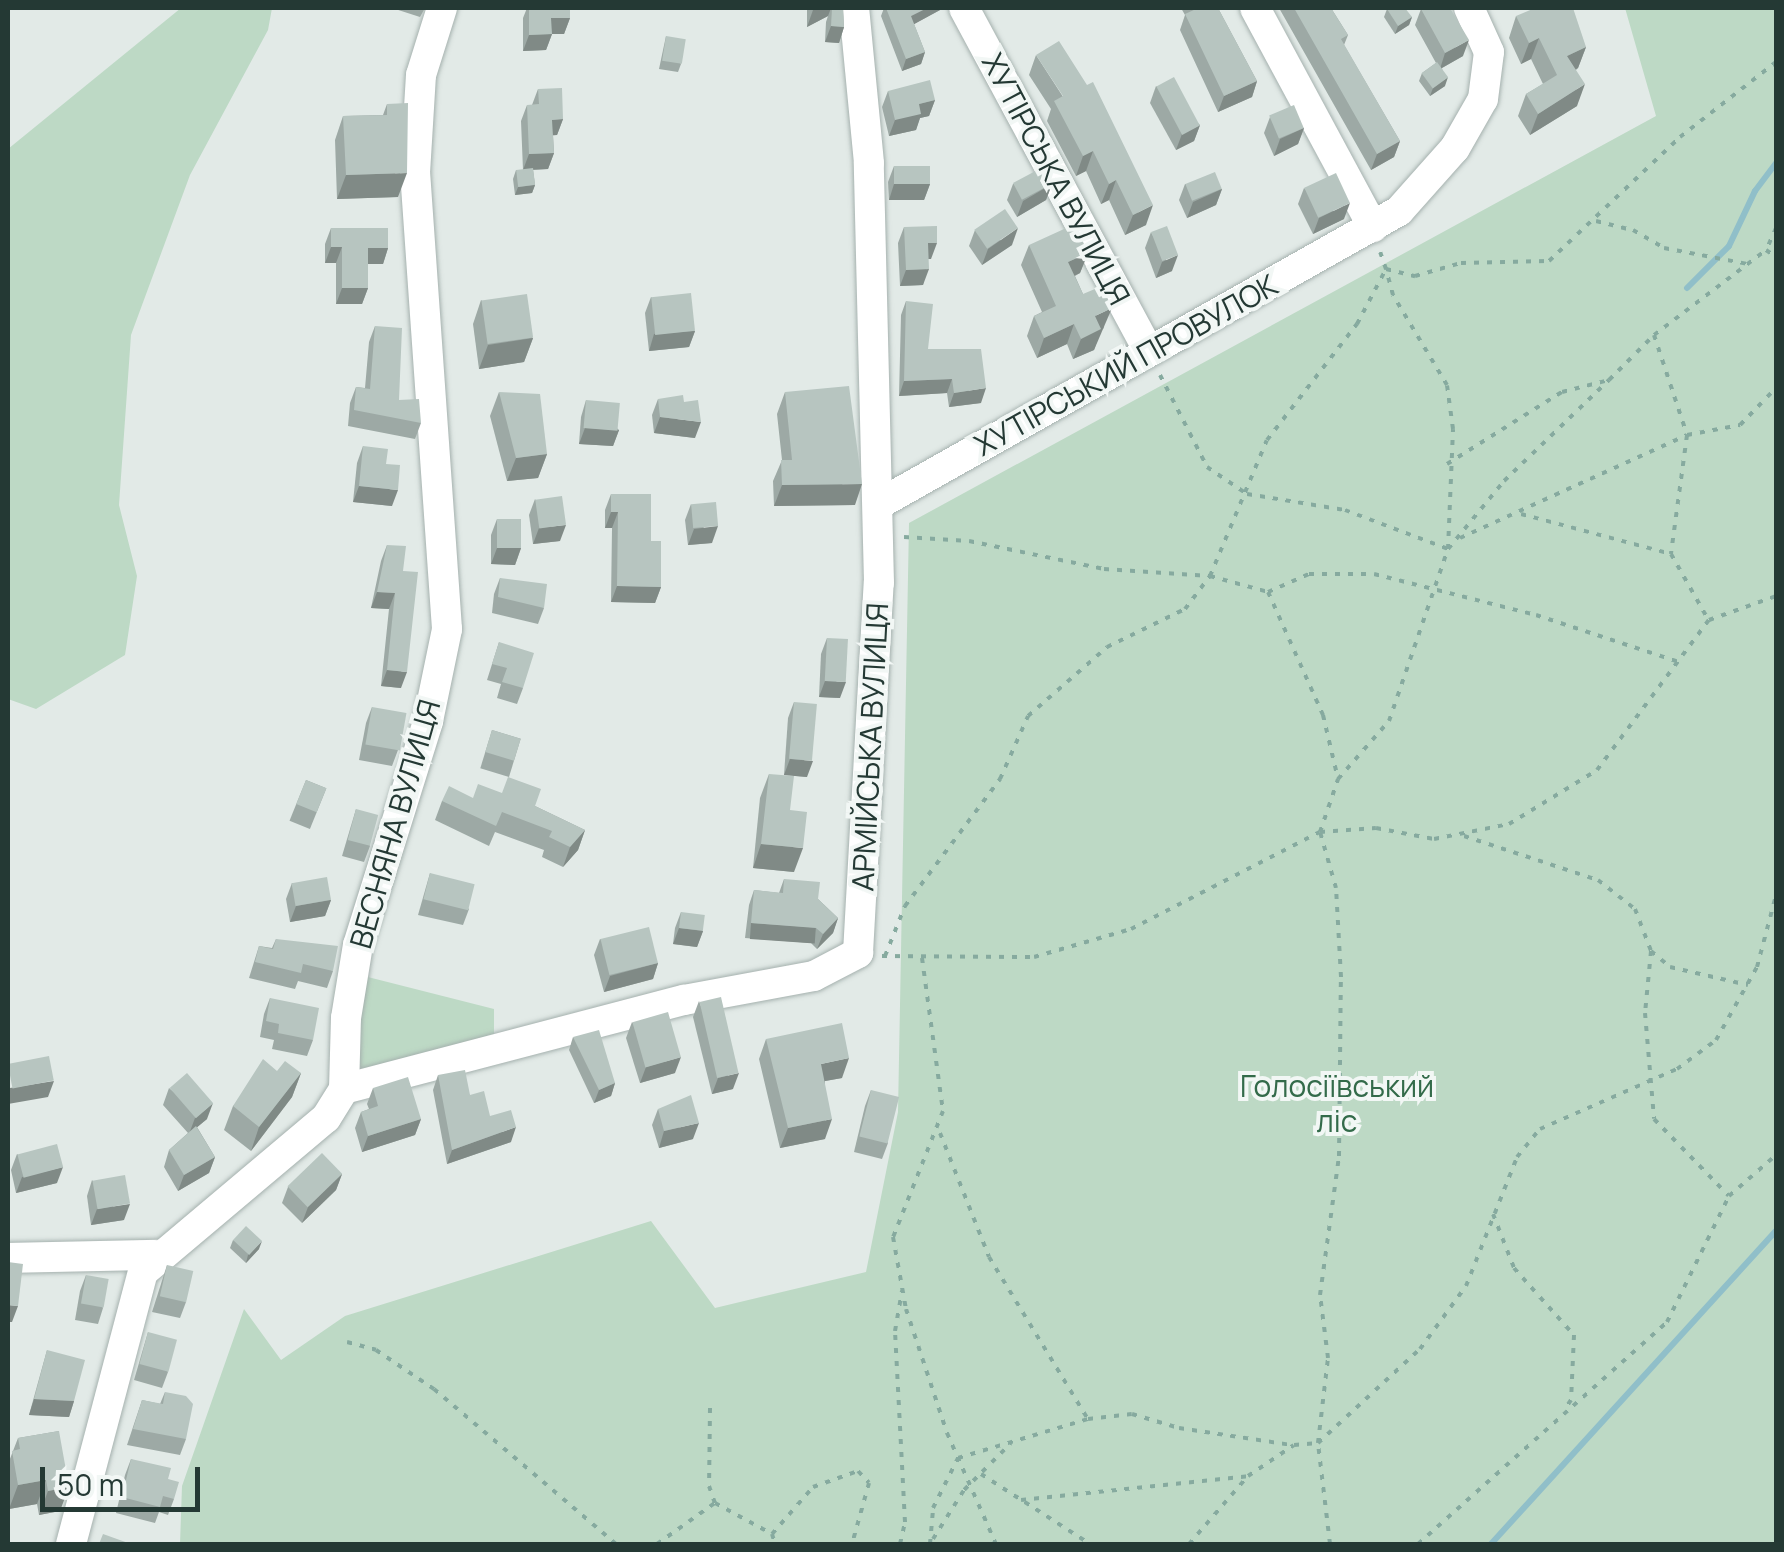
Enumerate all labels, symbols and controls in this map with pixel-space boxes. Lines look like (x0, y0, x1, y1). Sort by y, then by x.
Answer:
street label: ХУТІРСЬКА ВУЛИЦЯ (975, 47, 1137, 311)
street label: ХУТІРСЬКИЙ ПРОВУЛОК (968, 267, 1284, 463)
street label: АРМІЙСЬКА ВУЛИЦЯ (844, 602, 896, 892)
street label: ВЕСНЯНА ВУЛИЦЯ (342, 695, 448, 953)
park label: Голосіївський ліс (1240, 1068, 1434, 1138)
scale bar (45, 1447, 205, 1509)
text: 50 m (57, 1464, 124, 1505)

